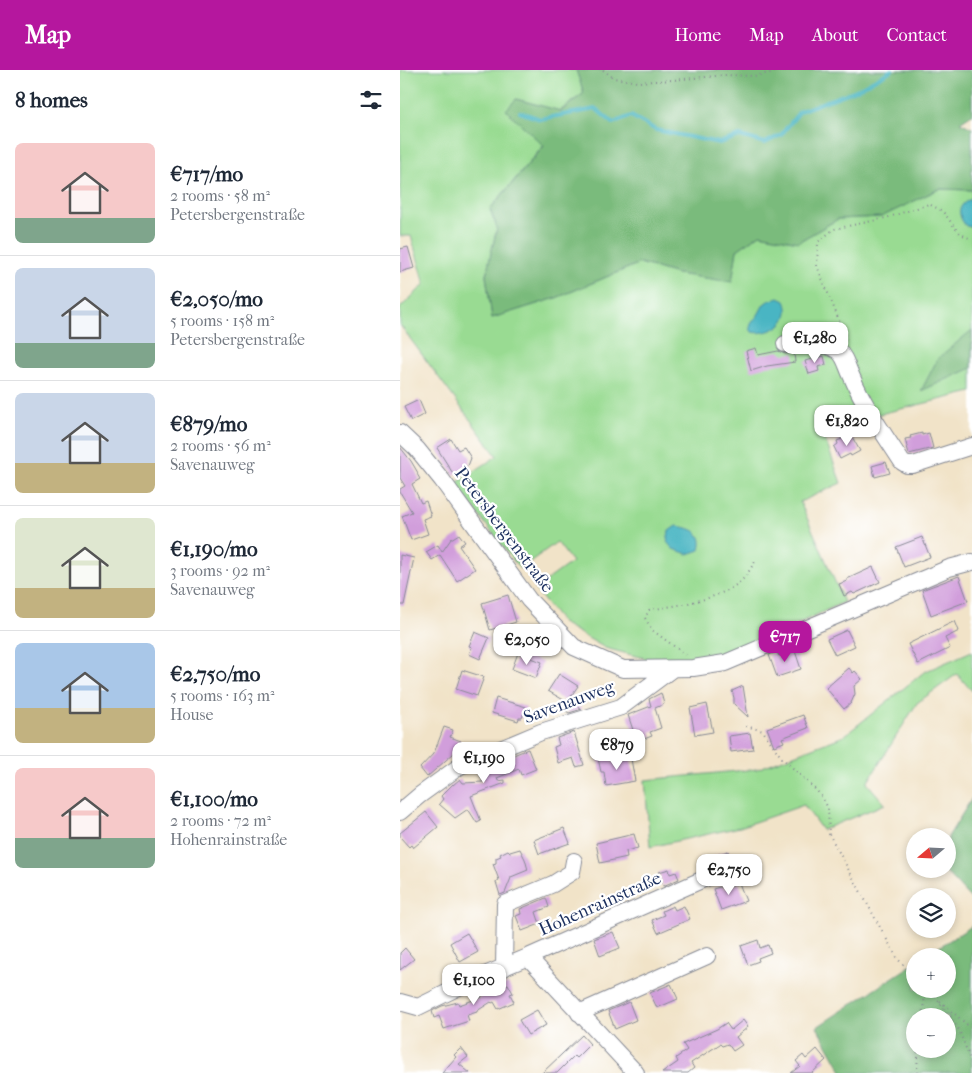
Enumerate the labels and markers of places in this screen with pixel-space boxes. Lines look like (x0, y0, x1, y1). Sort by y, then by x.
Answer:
pin: €1,280 (774, 322, 856, 364)
pin: €1,820 (806, 404, 888, 447)
pin: €717 (755, 620, 815, 663)
pin: €2,050 (486, 624, 568, 666)
pin: €879 (587, 728, 647, 771)
pin: €1,190 (443, 742, 525, 784)
pin: €2,750 (688, 854, 770, 896)
pin: €1,100 (433, 964, 515, 1006)

